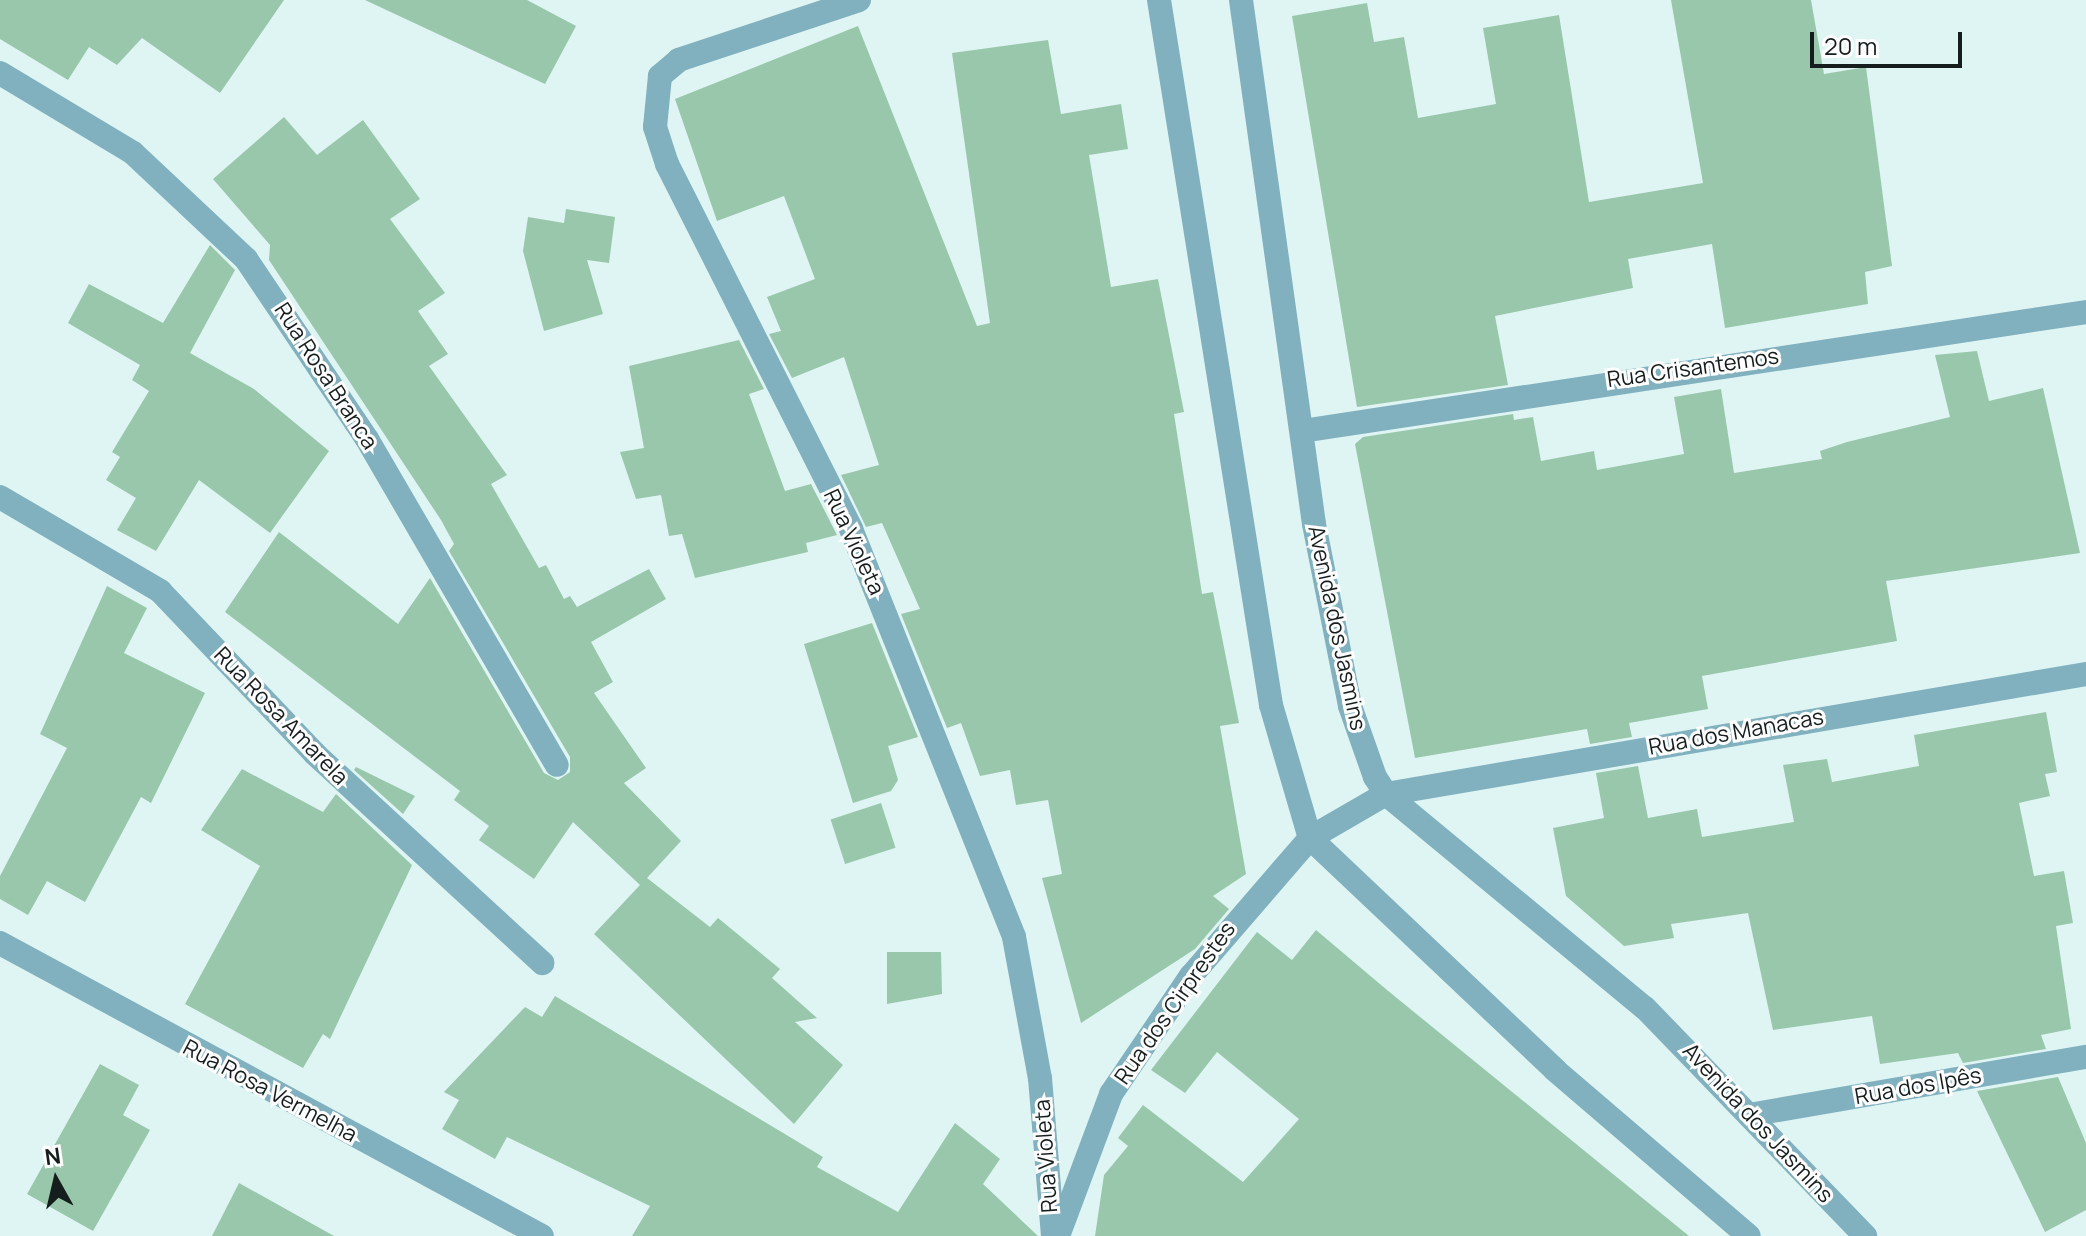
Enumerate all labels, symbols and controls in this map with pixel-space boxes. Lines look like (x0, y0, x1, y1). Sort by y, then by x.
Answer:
scale bar (1814, 16, 1966, 66)
text: 20 m (1824, 29, 1877, 62)
street label: Rua Rosa Branca (269, 298, 383, 454)
street label: Rua Crisantemos (1605, 343, 1781, 393)
street label: Rua Violeta (818, 485, 890, 599)
street label: Avenida dos Jasmins (1302, 523, 1372, 733)
street label: Rua Rosa Amarela (209, 642, 353, 790)
street label: Rua dos Manacas (1646, 704, 1826, 760)
street label: Rua dos Cirprestes (1109, 917, 1241, 1089)
street label: Rua Rosa Vermelha (179, 1034, 361, 1148)
street label: Avenida dos Jasmins (1677, 1038, 1839, 1208)
street label: Rua dos Ipês (1853, 1062, 1983, 1110)
street label: Rua Violeta (1029, 1098, 1063, 1214)
north arrow (16, 1140, 96, 1220)
text: N (43, 1140, 63, 1172)

